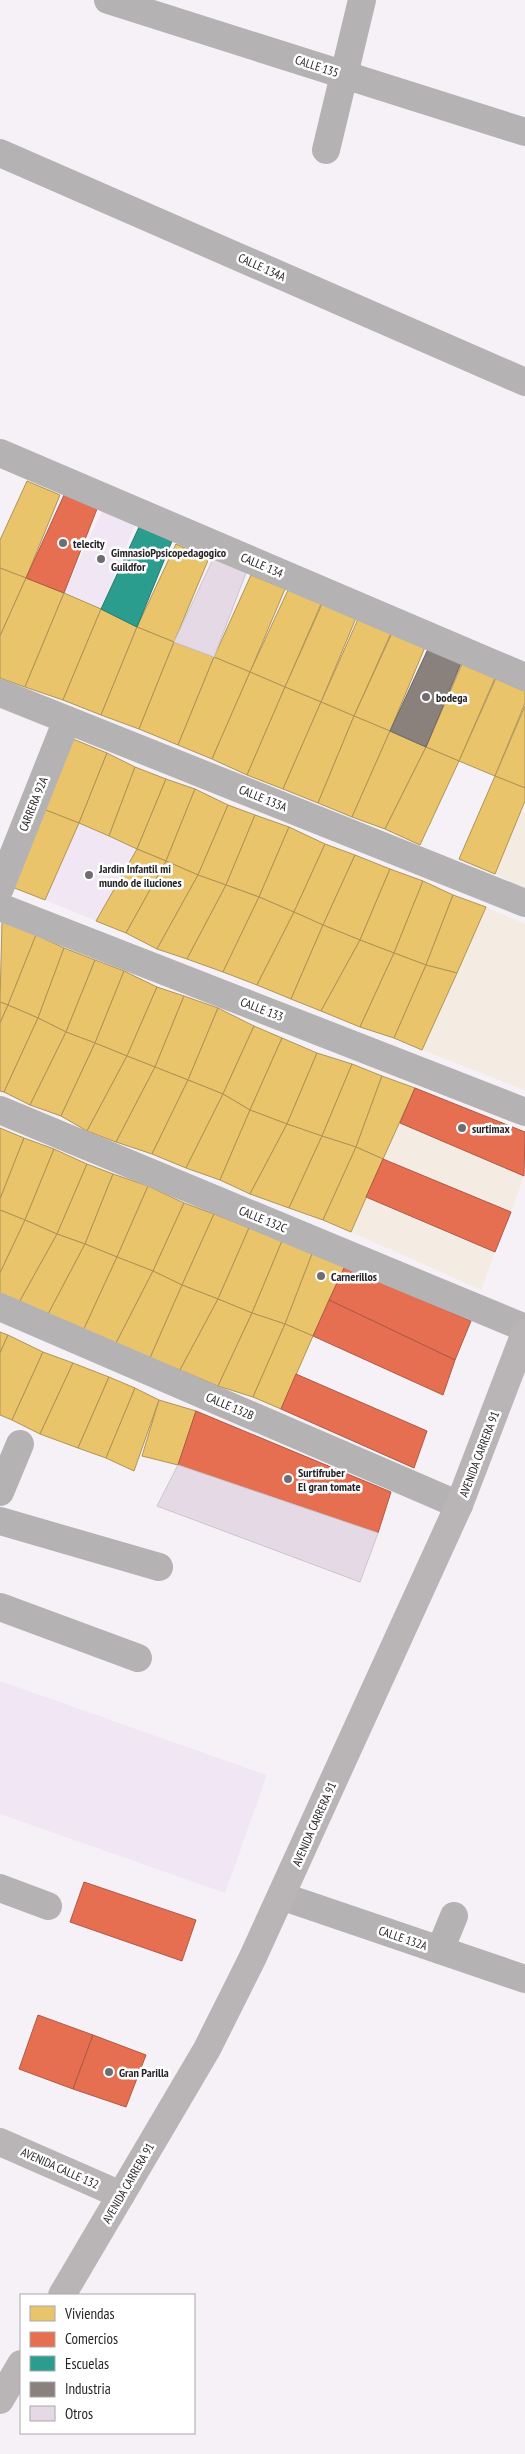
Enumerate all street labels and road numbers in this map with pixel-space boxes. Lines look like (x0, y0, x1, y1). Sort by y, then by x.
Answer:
street label: CALLE 135 (293, 52, 341, 80)
street label: CALLE 134A (236, 250, 288, 284)
street label: CALLE 134 (238, 549, 286, 581)
street label: CARRERA 92A (15, 774, 51, 833)
street label: CALLE 133A (237, 782, 289, 815)
street label: CALLE 133 (238, 994, 286, 1024)
street label: CALLE 132C (237, 1203, 290, 1236)
street label: CALLE 132B (204, 1389, 256, 1423)
street label: AVENIDA CARRERA 91 (456, 1409, 502, 1499)
street label: AVENIDA CARRERA 91 (289, 1780, 339, 1868)
street label: CALLE 132A (377, 1923, 430, 1953)
street label: AVENIDA CARRERA 91 (99, 2140, 157, 2226)
street label: AVENIDA CALLE 132 (19, 2144, 101, 2192)

